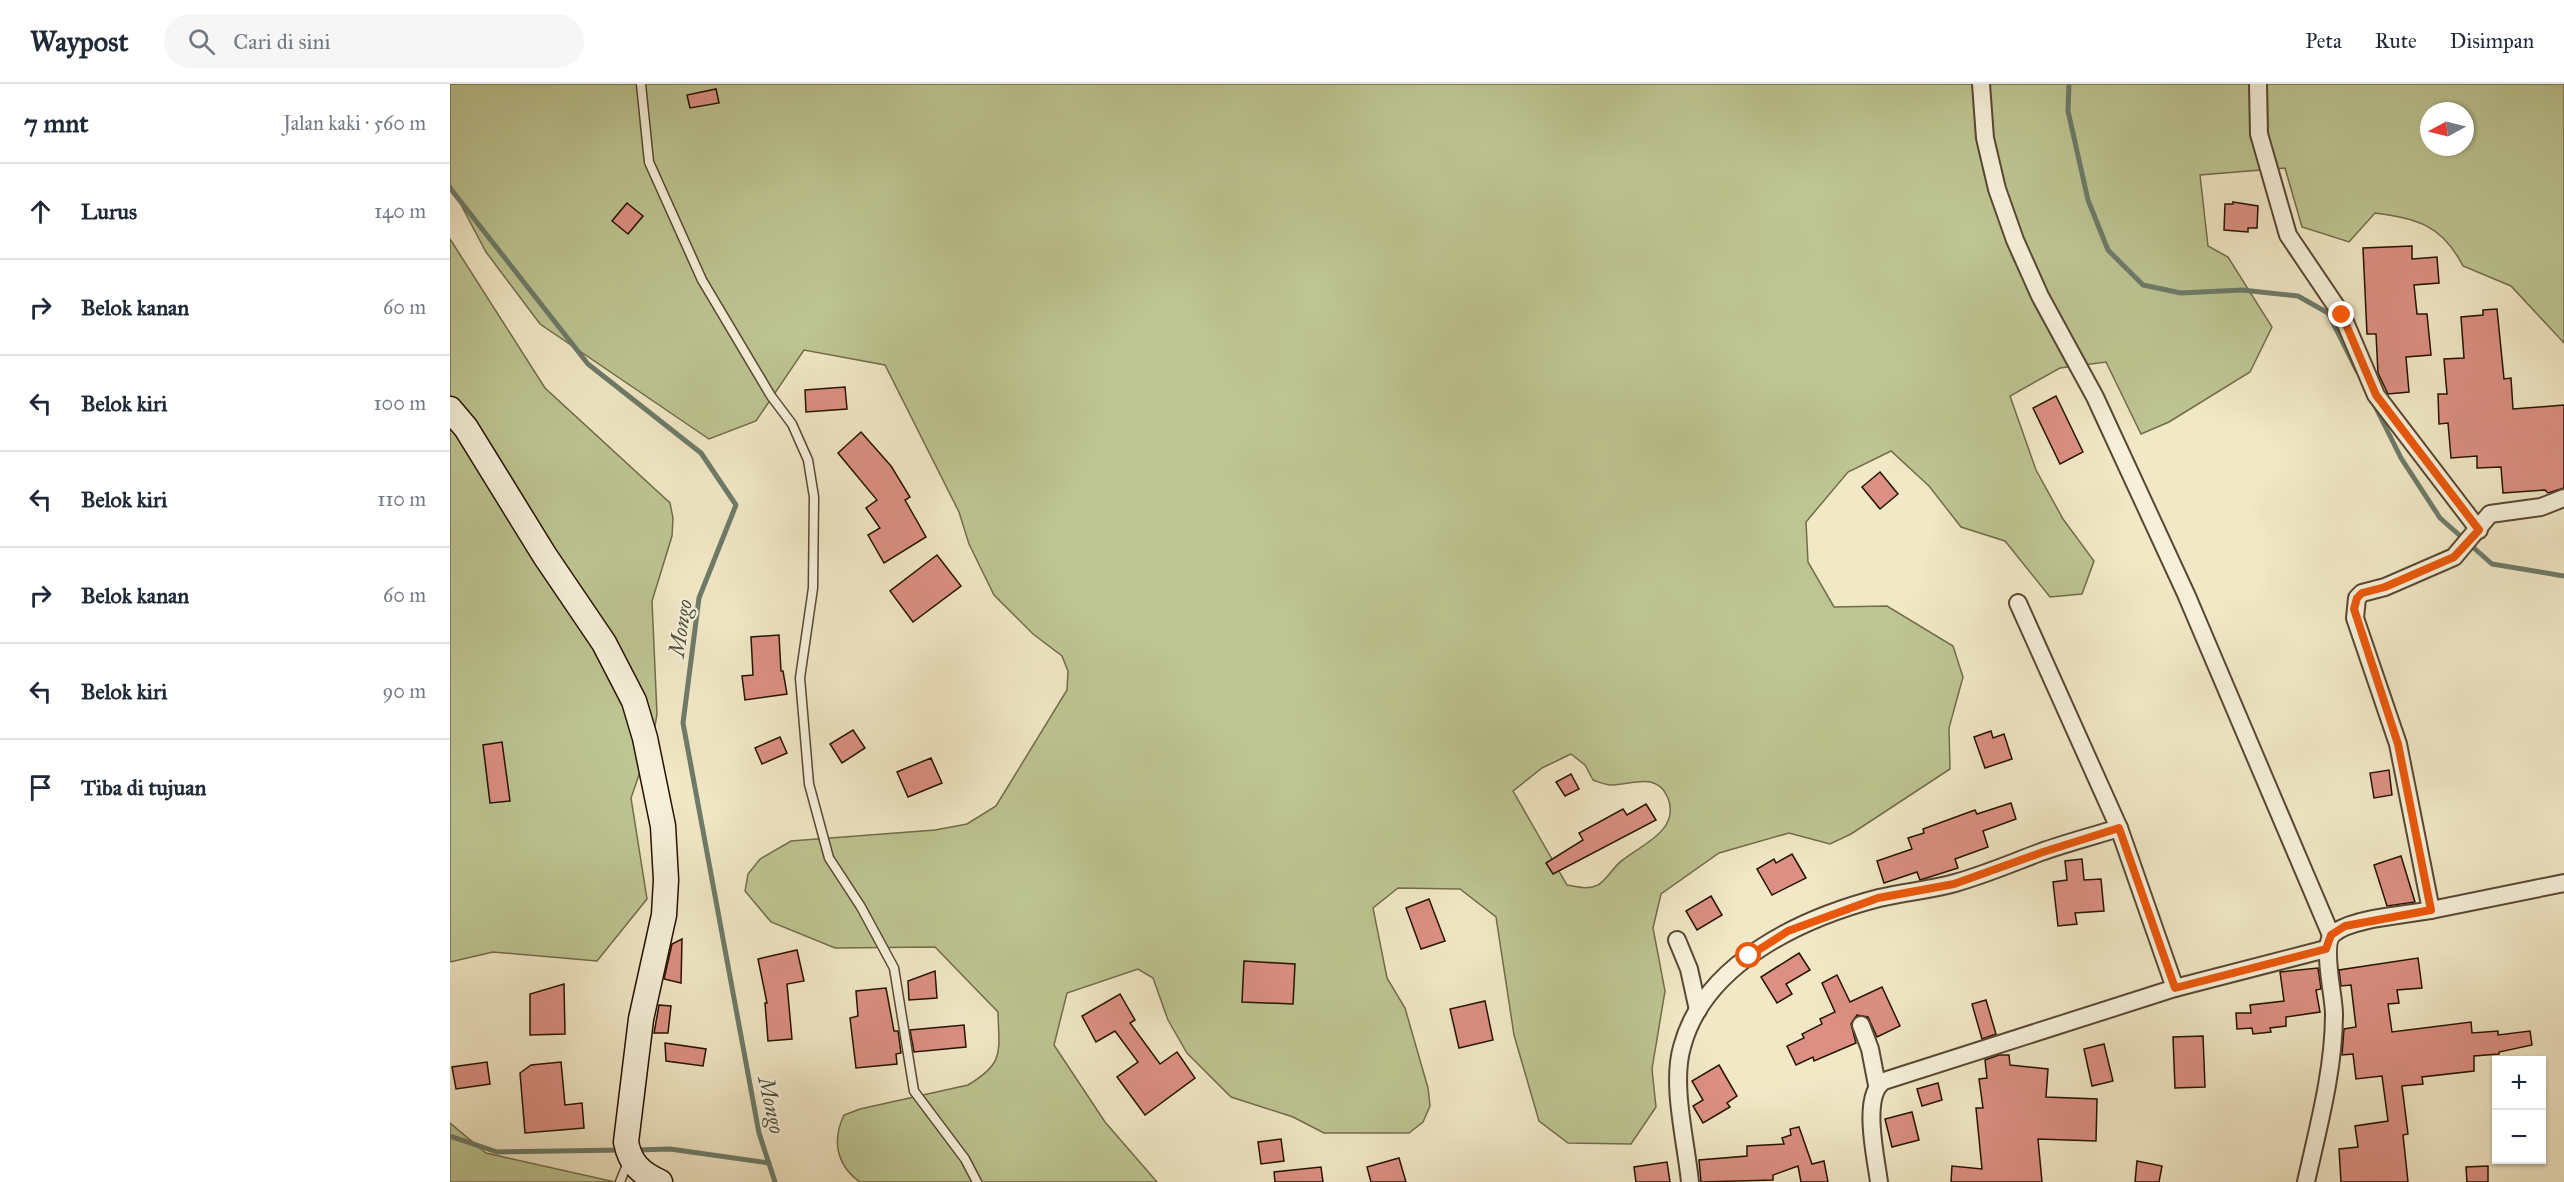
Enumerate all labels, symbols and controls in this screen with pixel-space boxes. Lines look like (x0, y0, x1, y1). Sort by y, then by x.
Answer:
search box (164, 14, 584, 68)
text: Waypost (30, 24, 128, 59)
icon: search (185, 25, 218, 58)
text: Cari di sini (233, 28, 331, 55)
text: Peta (2305, 28, 2342, 54)
text: Rute (2375, 28, 2417, 54)
text: Disimpan (2450, 28, 2534, 54)
north arrow (2420, 102, 2474, 156)
text: 7 mnt (24, 107, 88, 139)
text: Jalan kaki · 560 m (283, 111, 426, 135)
icon: ahead (24, 195, 57, 228)
text: Lurus (81, 198, 137, 225)
text: 140 m (374, 199, 426, 223)
icon: right (24, 291, 57, 324)
text: Belok kanan (81, 294, 189, 321)
text: 60 m (383, 295, 426, 319)
route end (2328, 301, 2354, 327)
icon: left (24, 387, 57, 420)
text: Belok kiri (81, 390, 167, 417)
text: 100 m (374, 391, 426, 415)
icon: left (24, 483, 57, 516)
text: Belok kiri (81, 486, 167, 513)
text: 110 m (378, 487, 426, 511)
icon: right (24, 579, 57, 612)
text: Belok kanan (81, 582, 189, 609)
text: 60 m (383, 583, 426, 607)
water label: Mongo (662, 598, 698, 661)
icon: left (24, 675, 57, 708)
text: Belok kiri (81, 678, 167, 705)
text: 90 m (383, 679, 426, 703)
icon: arrive (24, 771, 57, 804)
text: Tiba di tujuan (81, 774, 206, 801)
route start (1735, 942, 1761, 968)
map controls (2492, 1056, 2546, 1164)
button: + (2492, 1056, 2546, 1110)
water label: Mongo (752, 1072, 791, 1136)
button: − (2492, 1110, 2546, 1164)

